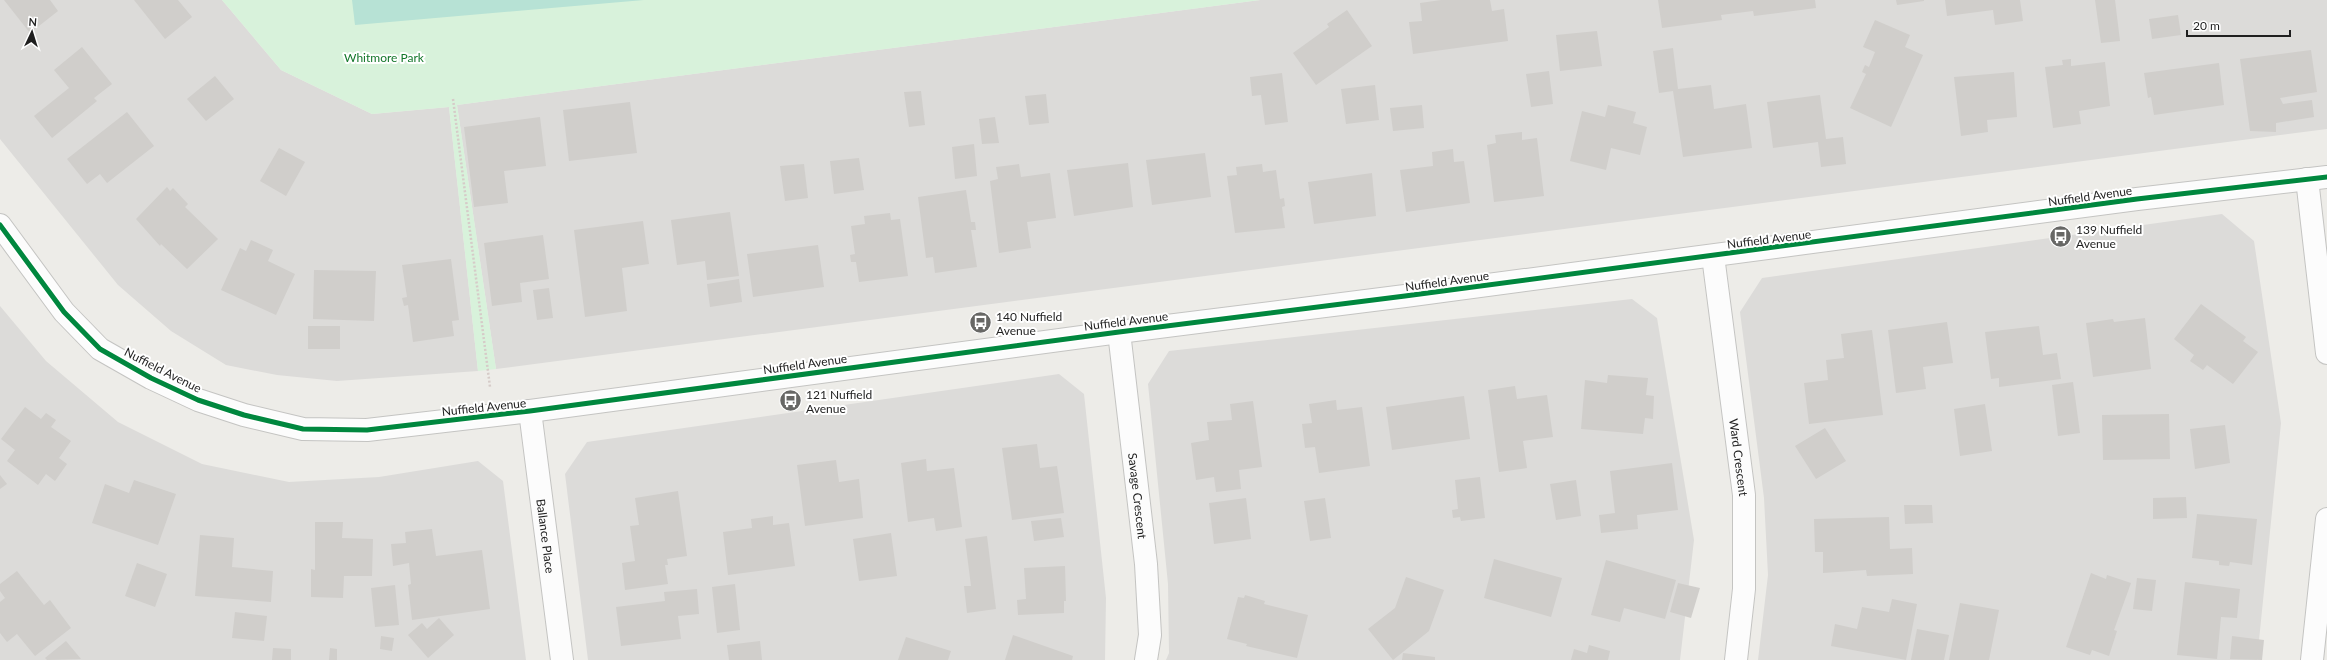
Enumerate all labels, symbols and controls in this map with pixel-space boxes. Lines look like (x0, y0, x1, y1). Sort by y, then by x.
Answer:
north arrow (12, 12, 52, 52)
scale bar (2187, 12, 2290, 38)
text: N (28, 15, 37, 28)
text: 20 m (2193, 18, 2220, 33)
park label: Whitmore Park (344, 50, 425, 65)
street label: Nuffield Avenue (2047, 183, 2133, 209)
place label: 139 Nuffield Avenue (2076, 222, 2142, 251)
bus stop icon: 139 Nuffield Avenue (2047, 223, 2073, 249)
street label: Nuffield Avenue (1726, 226, 1812, 252)
street label: Nuffield Avenue (1404, 268, 1490, 294)
street label: Nuffield Avenue (1083, 308, 1169, 334)
place label: 140 Nuffield Avenue (996, 309, 1062, 338)
bus stop icon: 140 Nuffield Avenue (968, 310, 994, 336)
street label: Nuffield Avenue (122, 344, 204, 396)
street label: Nuffield Avenue (762, 351, 848, 377)
place label: 121 Nuffield Avenue (806, 387, 872, 416)
bus stop icon: 121 Nuffield Avenue (777, 388, 803, 414)
street label: Nuffield Avenue (441, 395, 527, 419)
street label: Ward Crescent (1727, 418, 1752, 498)
street label: Savage Crescent (1126, 452, 1151, 540)
street label: Ballance Place (534, 498, 558, 574)

